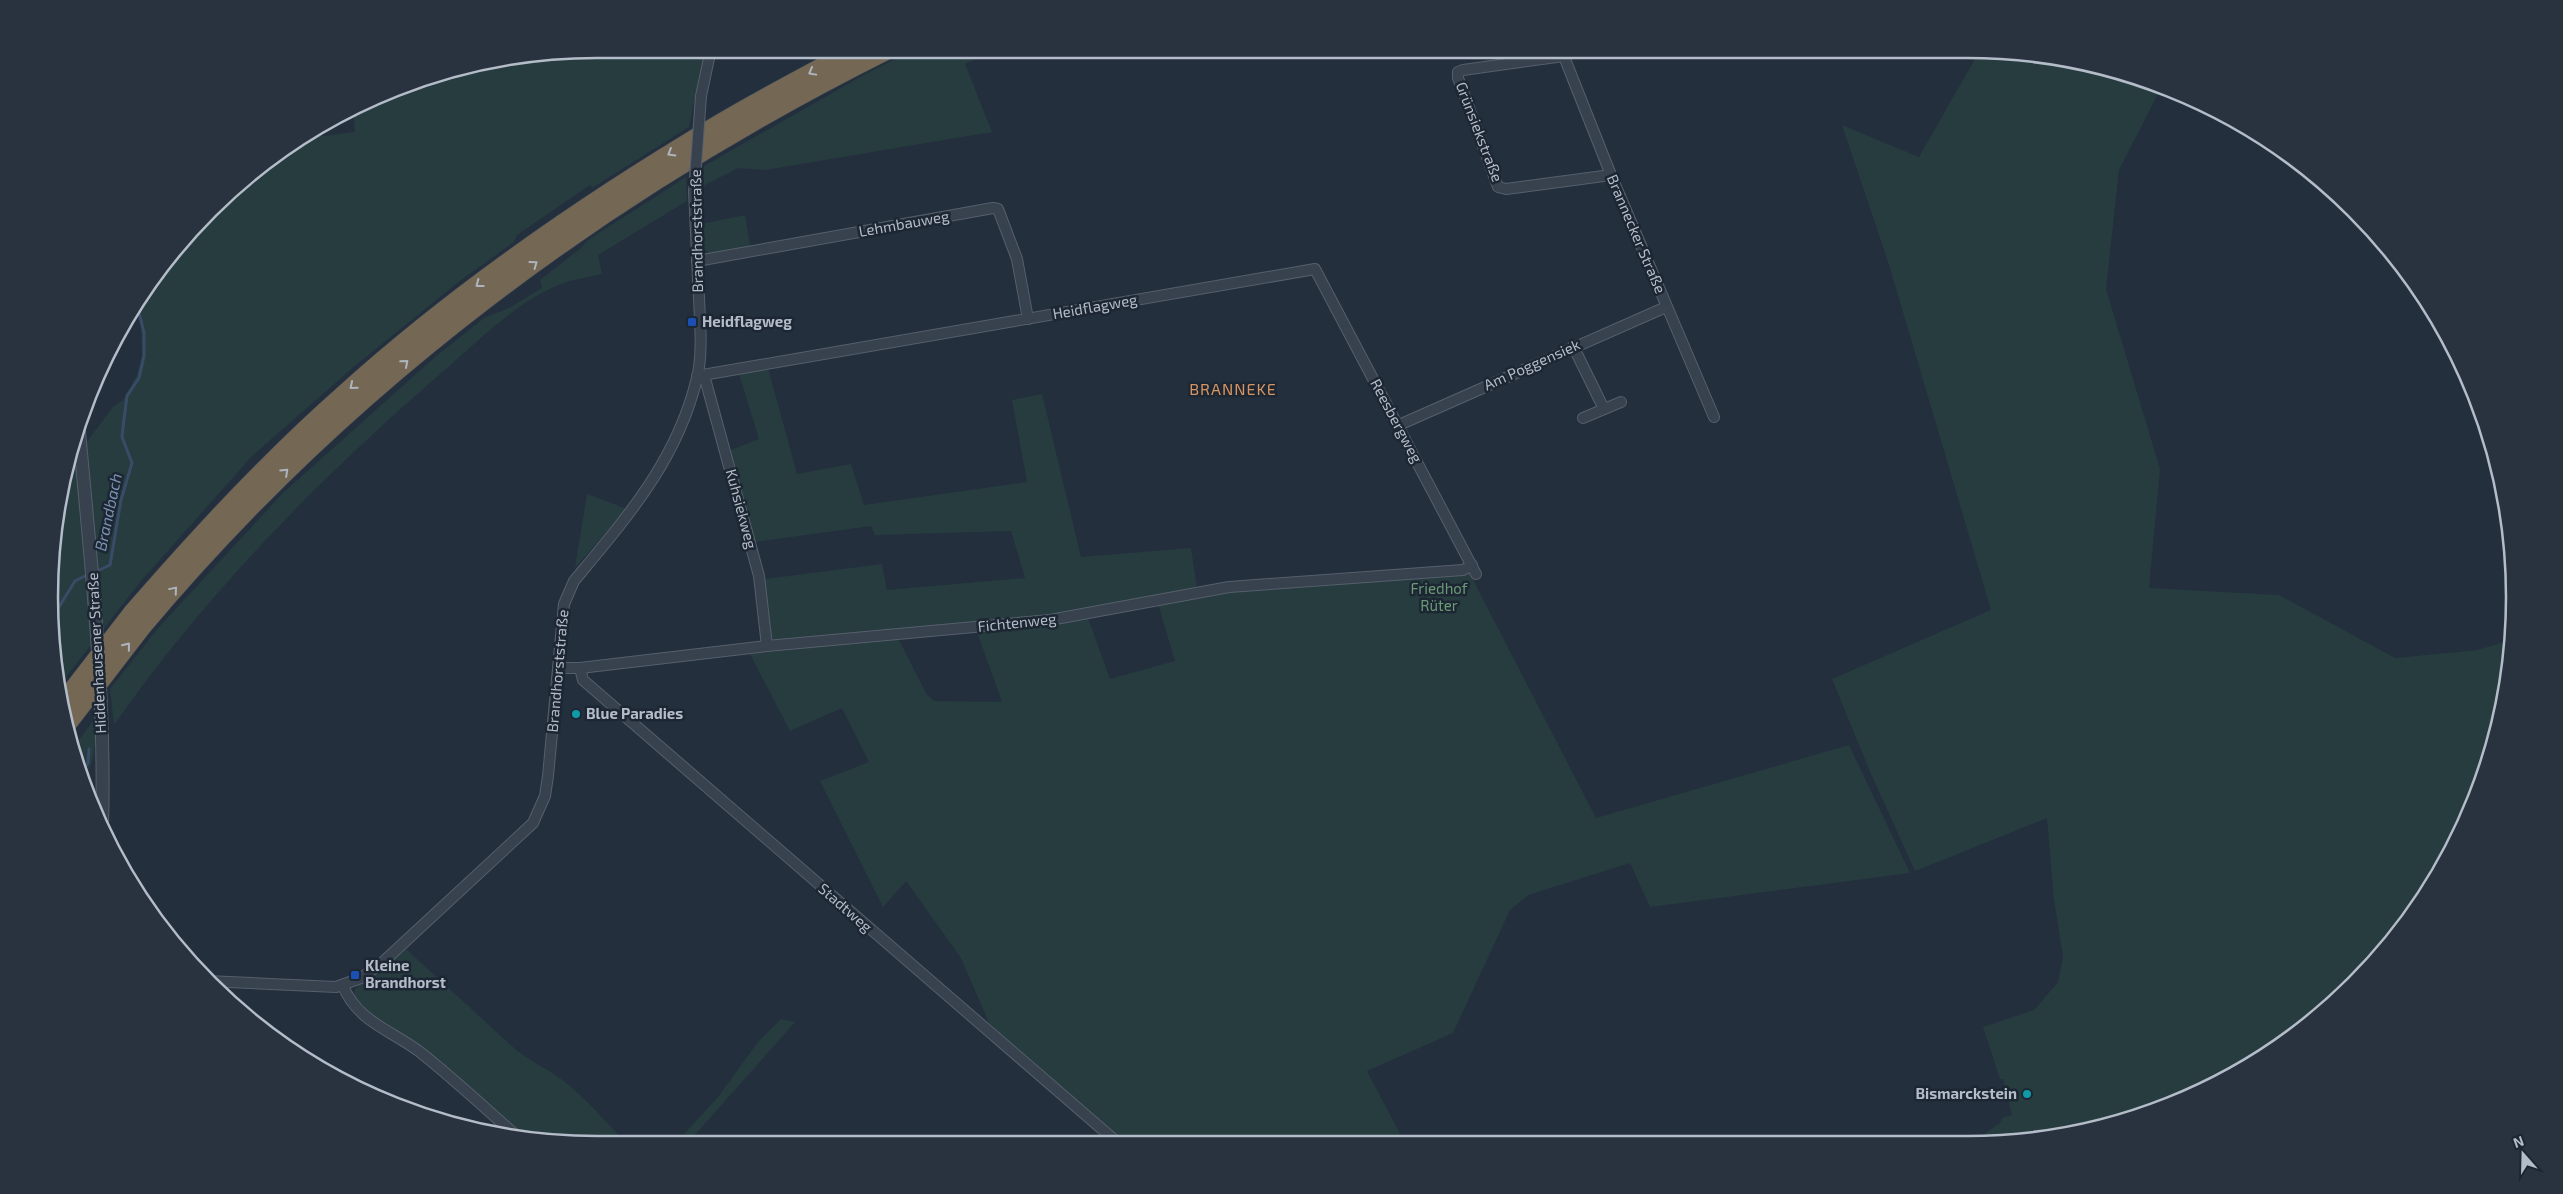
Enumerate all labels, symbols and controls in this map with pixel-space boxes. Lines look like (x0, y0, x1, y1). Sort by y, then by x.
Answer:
one-way arrow (808, 66, 817, 76)
street label: Grünsiekstraße (1453, 79, 1507, 184)
one-way arrow (667, 146, 676, 156)
street label: Brandhorststraße (686, 169, 706, 293)
street label: Brannecker Straße (1604, 171, 1670, 296)
street label: Lehmbauweg (857, 206, 951, 240)
one-way arrow (528, 261, 538, 270)
one-way arrow (476, 279, 485, 287)
street label: Heidflagweg (1051, 290, 1139, 322)
place label: Heidflagweg (702, 312, 792, 330)
marker: Heidflagweg (686, 316, 698, 328)
street label: Am Poggensiek (1481, 335, 1583, 393)
one-way arrow (400, 360, 409, 369)
street label: Reesbergweg (1367, 375, 1427, 466)
district label: BRANNEKE (1189, 379, 1277, 398)
one-way arrow (349, 381, 358, 390)
street label: Kuhsiekweg (723, 467, 761, 551)
one-way arrow (279, 469, 288, 478)
water label: Brandbach (90, 471, 125, 553)
street label: Hiddenhausener Straße (83, 572, 109, 734)
park label: Friedhof Rüter (1410, 579, 1468, 614)
one-way arrow (168, 587, 176, 596)
street label: Brandhorststraße (543, 609, 571, 733)
street label: Fichtenweg (977, 609, 1058, 635)
one-way arrow (122, 643, 131, 652)
place label: Blue Paradies (586, 704, 683, 722)
marker: Blue Paradies (570, 708, 582, 720)
street label: Stadtweg (815, 879, 877, 936)
place label: Kleine Brandhorst (365, 956, 446, 991)
marker: Kleine Brandhorst (349, 969, 361, 981)
place label: Bismarckstein (1916, 1084, 2017, 1102)
marker: Bismarckstein (2021, 1088, 2033, 1100)
north arrow (2498, 1129, 2548, 1179)
text: N (2511, 1132, 2526, 1151)

